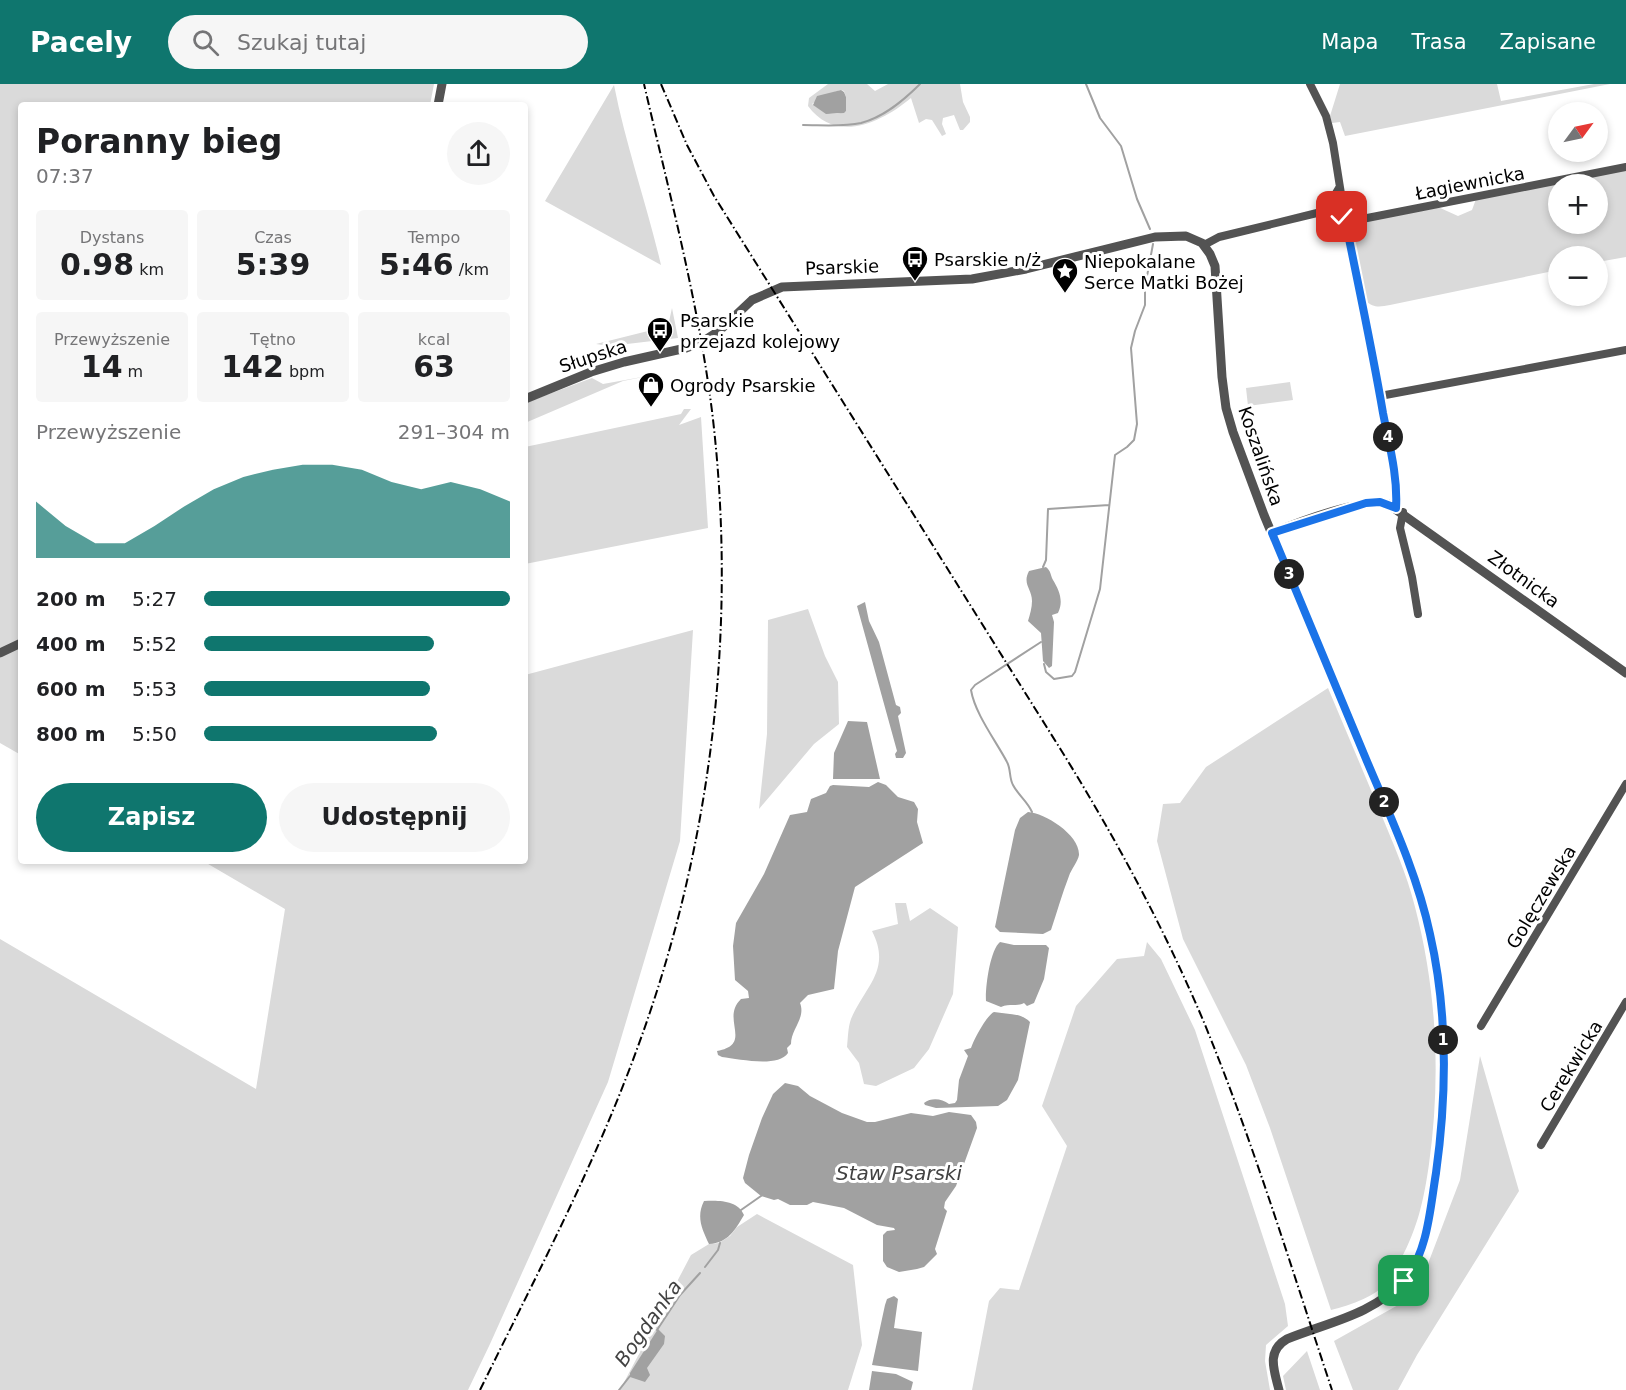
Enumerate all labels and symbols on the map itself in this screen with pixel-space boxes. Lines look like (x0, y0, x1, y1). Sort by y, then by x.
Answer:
north arrow (1548, 102, 1608, 162)
street label: Łagiewnicka (1413, 162, 1526, 204)
pin (1316, 191, 1367, 242)
bus stop icon: Psarskie n/ż (900, 244, 930, 282)
place label: Psarskie n/ż (934, 249, 1041, 270)
place label: Niepokalane Serce Matki Bożej (1084, 251, 1244, 293)
street label: Psarskie (805, 255, 879, 279)
place icon: Niepokalane Serce Matki Bożej (1050, 256, 1080, 294)
place label: Psarskie przejazd kolejowy (680, 310, 841, 352)
bus stop icon: Psarskie przejazd kolejowy (645, 315, 675, 353)
street label: Słupska (557, 335, 629, 377)
shop icon: Ogrody Psarskie (636, 370, 666, 408)
place label: Ogrody Psarskie (670, 375, 816, 396)
street label: Koszalińska (1234, 404, 1288, 508)
pin: 4 (1373, 422, 1403, 452)
street label: Złotnicka (1484, 546, 1564, 612)
pin: 3 (1274, 559, 1304, 589)
pin: 2 (1369, 787, 1399, 817)
street label: Golęczewska (1502, 842, 1580, 952)
street label: Cerekwicka (1535, 1016, 1607, 1116)
pin: 1 (1428, 1025, 1458, 1055)
water label: Staw Psarski (836, 1161, 962, 1185)
pin (1378, 1255, 1429, 1306)
water label: Bogdanka (609, 1275, 687, 1371)

